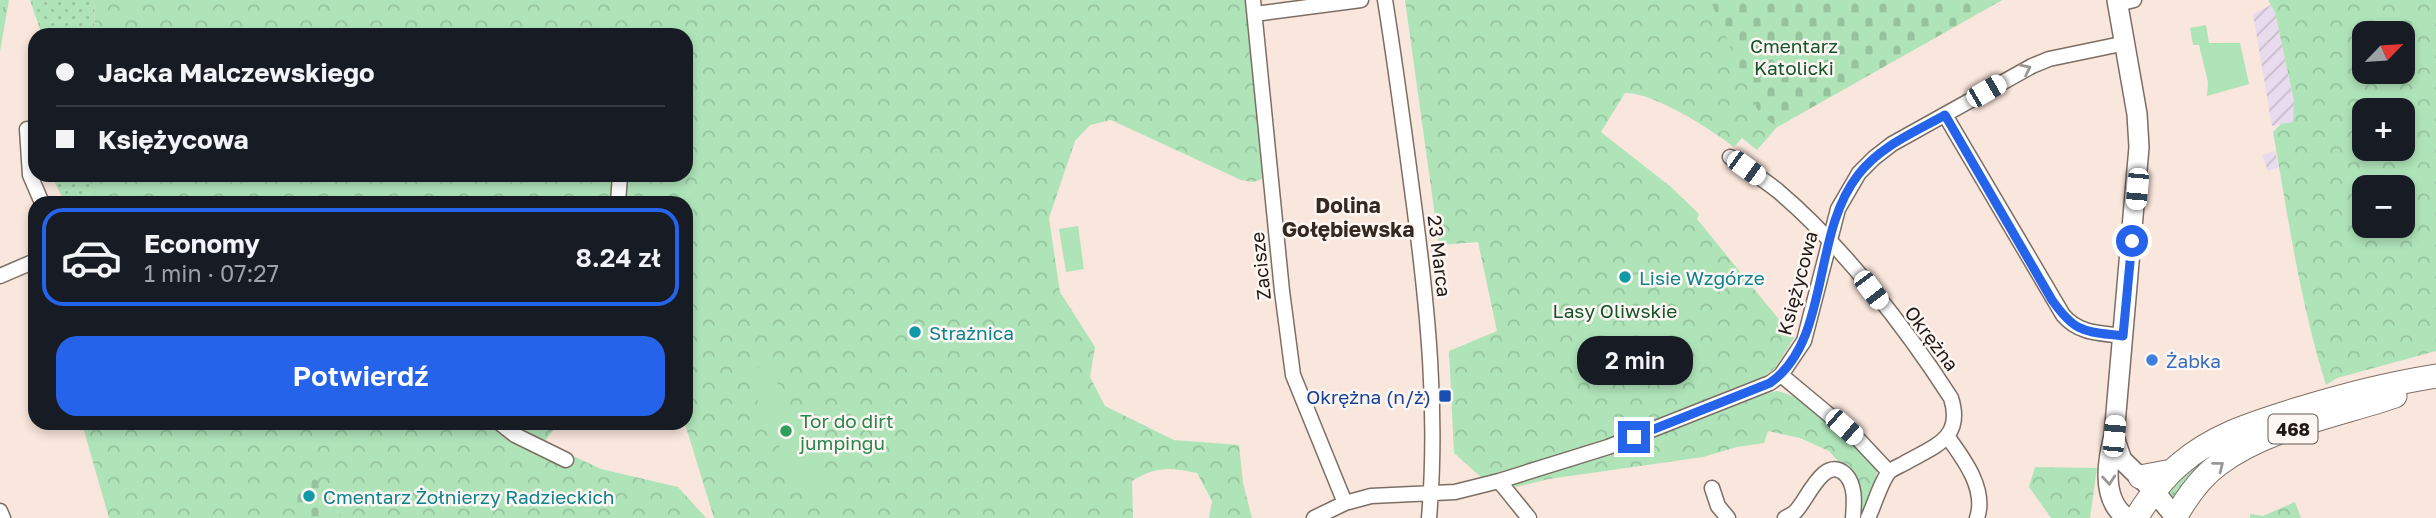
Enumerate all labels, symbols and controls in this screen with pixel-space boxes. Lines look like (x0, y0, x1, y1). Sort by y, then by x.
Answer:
north arrow (2352, 21, 2415, 84)
map controls (2352, 21, 2415, 238)
park label: Cmentarz Katolicki (1750, 34, 1838, 79)
text: Jacka Malczewskiego (98, 57, 375, 88)
one-way arrow (2019, 64, 2031, 78)
car (1963, 71, 2010, 111)
button: + (2352, 98, 2415, 161)
text: Księżycowa (98, 124, 249, 155)
car (1723, 147, 1770, 189)
car (2125, 167, 2150, 211)
button: − (2352, 175, 2415, 238)
district label: Dolina Gołębiewska (1282, 192, 1414, 242)
street label: 23 Marca (1424, 214, 1456, 298)
route start (2116, 225, 2148, 257)
icon: car (60, 226, 123, 289)
text: Economy (144, 228, 260, 259)
street label: Księżycowa (1772, 229, 1822, 337)
street label: Zacisze (1245, 231, 1275, 301)
text: 8.24 zł (575, 242, 661, 273)
text: 1 min · 07:27 (144, 259, 279, 287)
place label: Lisie Wzgórze (1639, 266, 1765, 289)
car (1850, 267, 1893, 313)
marker: Lisie Wzgórze (1617, 269, 1633, 285)
park label: Lasy Oliwskie (1553, 299, 1677, 322)
street label: Okrężna (1900, 301, 1964, 375)
place label: Strażnica (929, 321, 1014, 344)
marker: Strażnica (907, 324, 923, 340)
button: Potwierdź (56, 336, 665, 416)
callout: 2 min (1576, 336, 1692, 384)
text: 2 min (1605, 346, 1665, 374)
place label: Żabka (2166, 349, 2221, 372)
marker: Żabka (2144, 352, 2160, 368)
place label: Okrężna (n/ż) (1306, 385, 1431, 408)
marker: Okrężna (n/ż) (1437, 388, 1453, 404)
car (1822, 405, 1867, 449)
place label: Tor do dirt jumpingu (799, 409, 894, 454)
car (2102, 414, 2127, 458)
road number: 468 (2268, 414, 2318, 444)
route end (1618, 421, 1650, 453)
marker: Tor do dirt jumpingu (778, 423, 794, 439)
one-way arrow (2211, 461, 2223, 474)
one-way arrow (2101, 475, 2116, 486)
place label: Cmentarz Żołnierzy Radzieckich (323, 485, 615, 508)
marker: Cmentarz Żołnierzy Radzieckich (301, 488, 317, 504)

